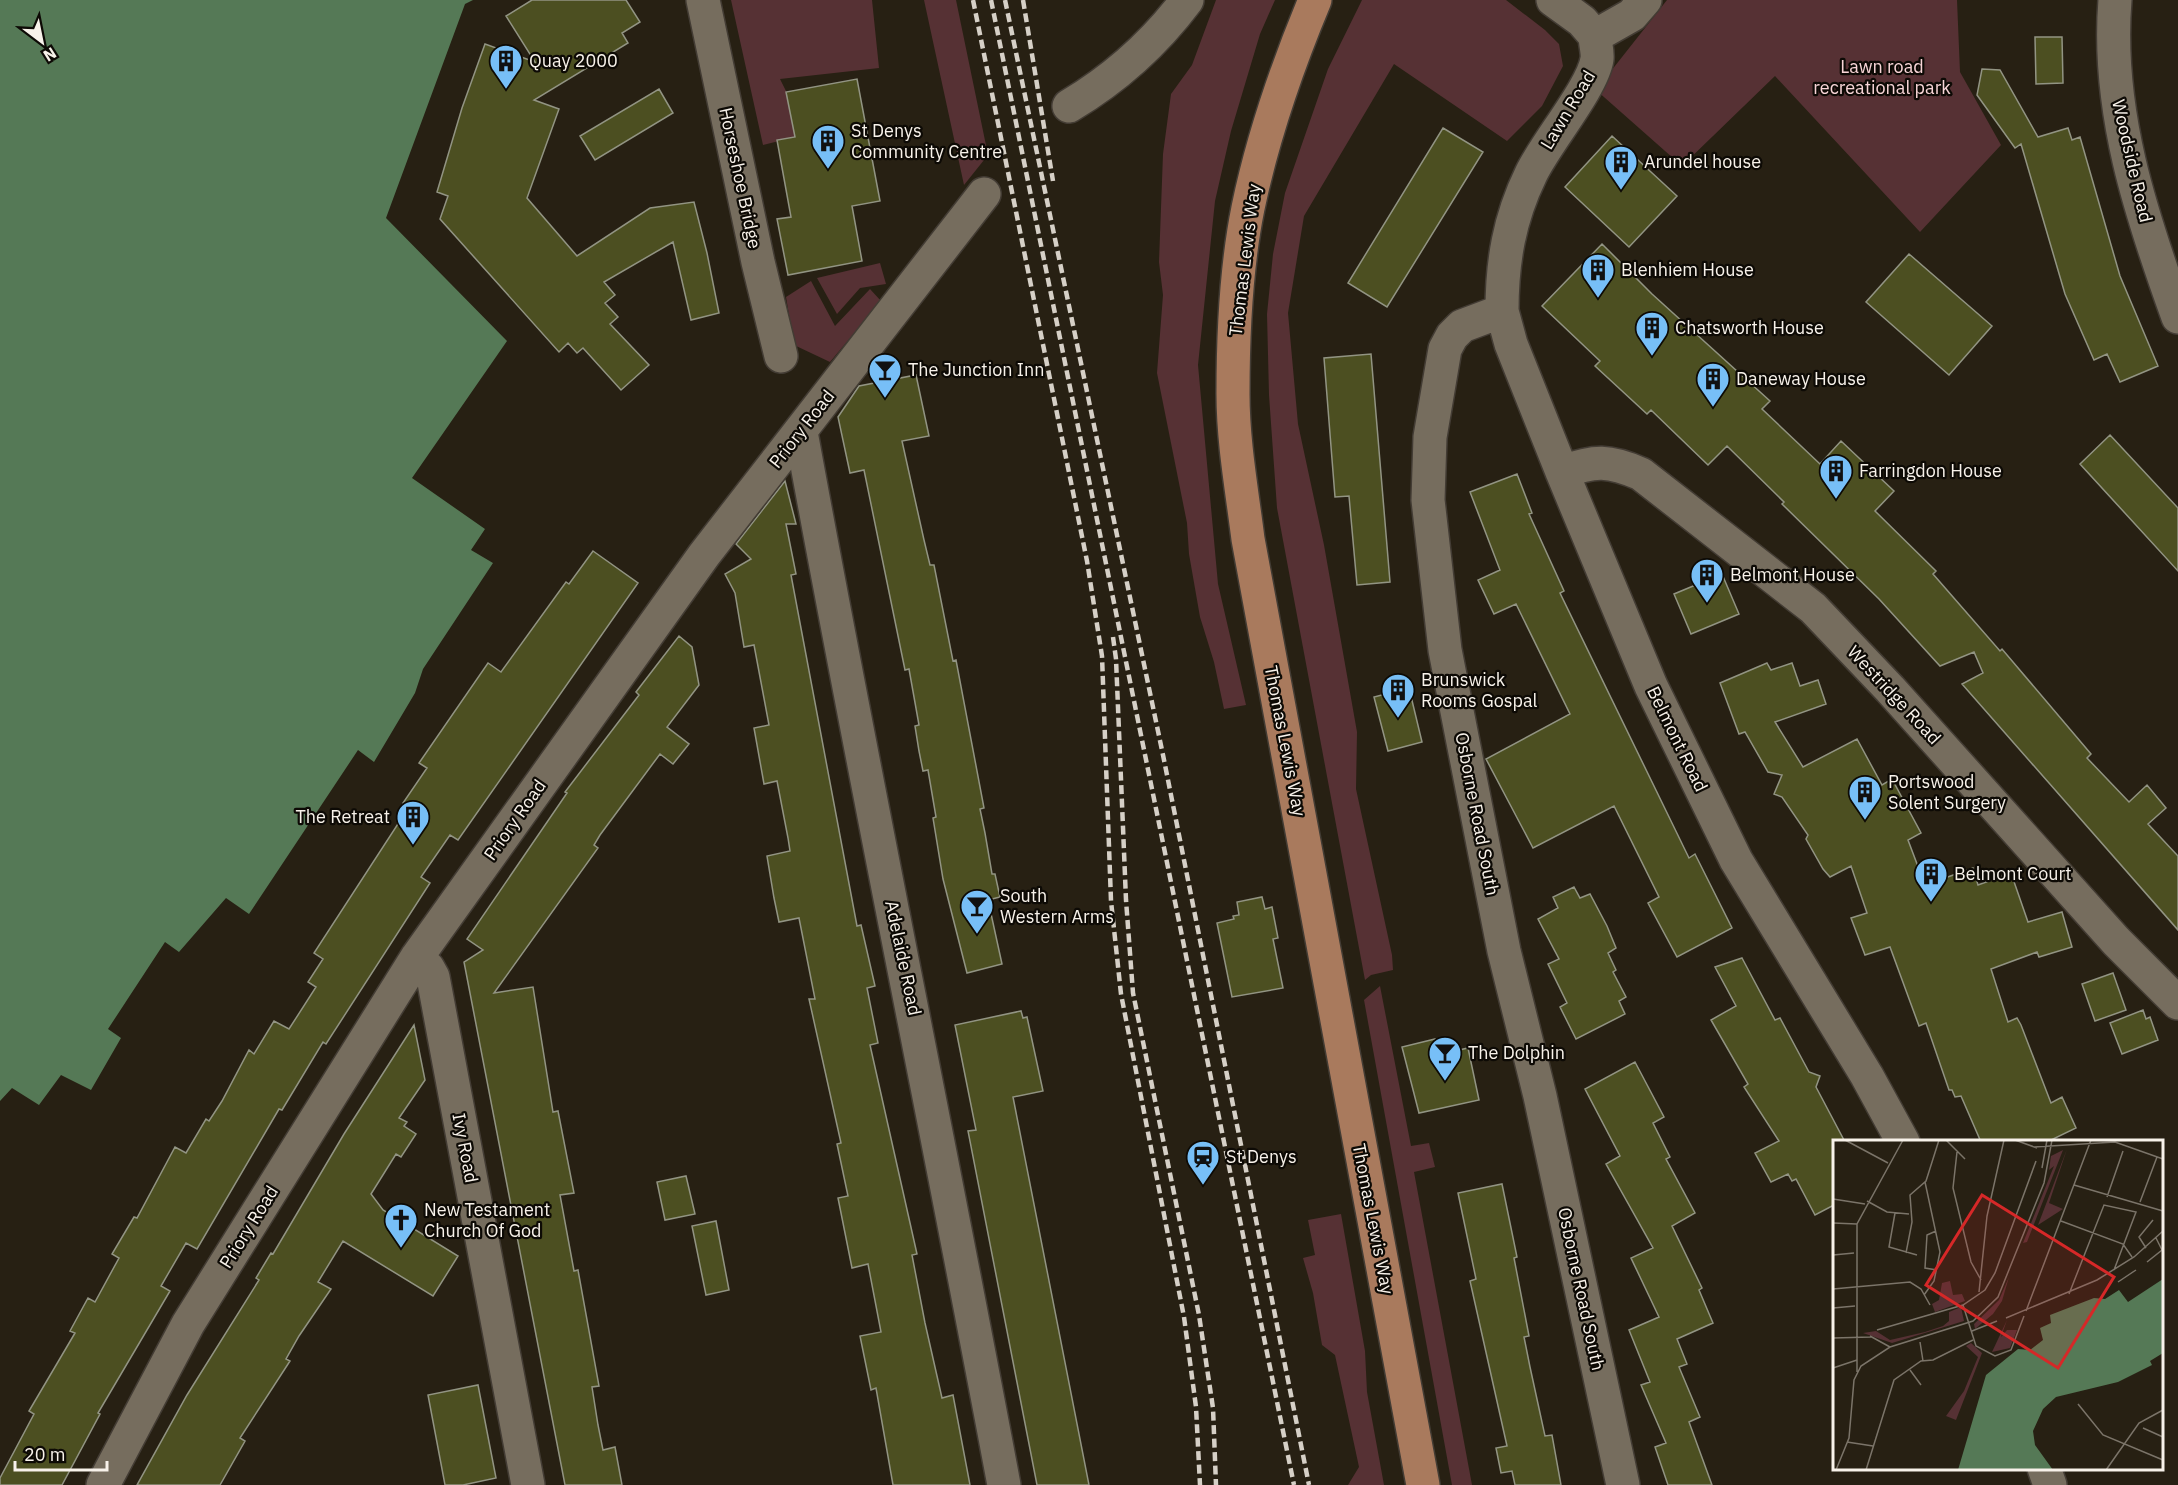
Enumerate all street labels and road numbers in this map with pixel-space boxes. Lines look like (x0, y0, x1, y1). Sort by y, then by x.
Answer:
street label: Lawn Road (1535, 66, 1600, 153)
street label: Woodside Road (2107, 97, 2158, 225)
street label: Horseshoe Bridge (714, 105, 767, 251)
street label: Thomas Lewis Way (1224, 182, 1265, 337)
street label: Priory Road (764, 385, 839, 473)
street label: Westridge Road (1843, 640, 1946, 749)
street label: Thomas Lewis Way (1260, 663, 1311, 818)
street label: Belmont Road (1642, 682, 1713, 795)
street label: Osborne Road South (1450, 730, 1505, 898)
street label: Priory Road (478, 775, 551, 865)
street label: Adelaide Road (880, 898, 927, 1017)
street label: Ivy Road (447, 1111, 484, 1185)
street label: Thomas Lewis Way (1348, 1141, 1399, 1296)
street label: Priory Road (214, 1181, 283, 1272)
street label: Osborne Road South (1553, 1205, 1610, 1372)

